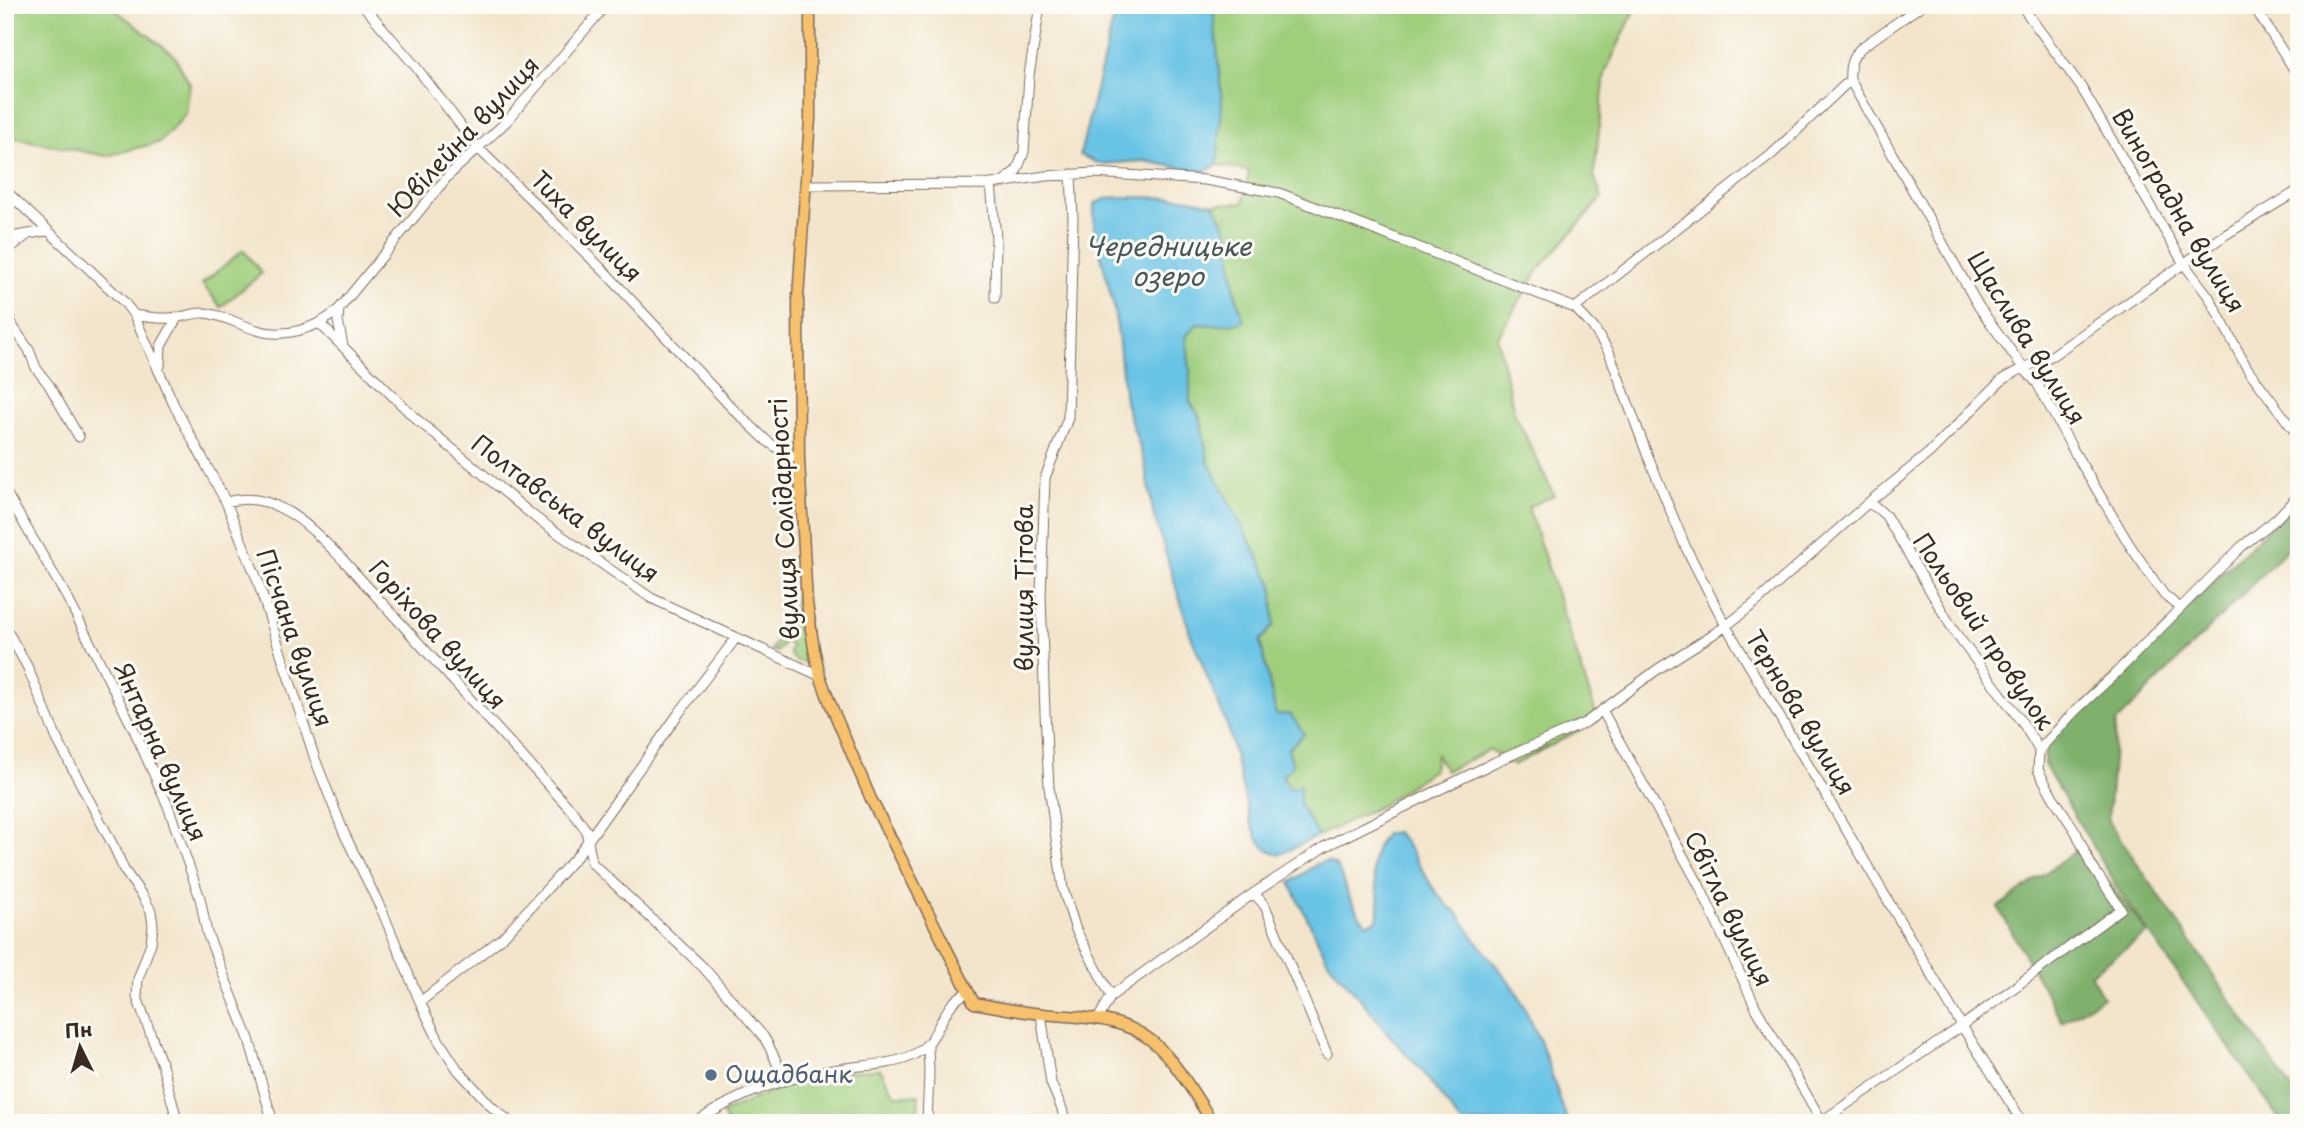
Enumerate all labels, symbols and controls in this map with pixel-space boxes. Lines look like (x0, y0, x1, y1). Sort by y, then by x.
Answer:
street label: Ювілейна вулиця (378, 47, 547, 224)
street label: Виноградна вулиця (2104, 101, 2255, 319)
street label: Тиха вулиця (524, 162, 651, 289)
water label: Чередницьке озеро (1085, 226, 1252, 295)
street label: Щаслива вулиця (1959, 243, 2096, 431)
street label: вулиця Солідарності (759, 397, 807, 641)
street label: Полтавська вулиця (465, 425, 668, 590)
street label: вулиця Тітова (1005, 504, 1041, 672)
street label: Польовий провулок (1905, 525, 2065, 737)
street label: Пісчана вулиця (249, 543, 343, 731)
street label: Горіхова вулиця (361, 551, 516, 717)
street label: Тернова вулиця (1738, 622, 1865, 802)
street label: Янтарна вулиця (106, 656, 217, 847)
street label: Світла вулиця (1677, 824, 1783, 992)
north arrow (46, 1012, 116, 1082)
text: Пн (63, 1014, 93, 1044)
place label: Ощадбанк (725, 1055, 853, 1091)
marker: Ощадбанк (703, 1067, 719, 1083)

